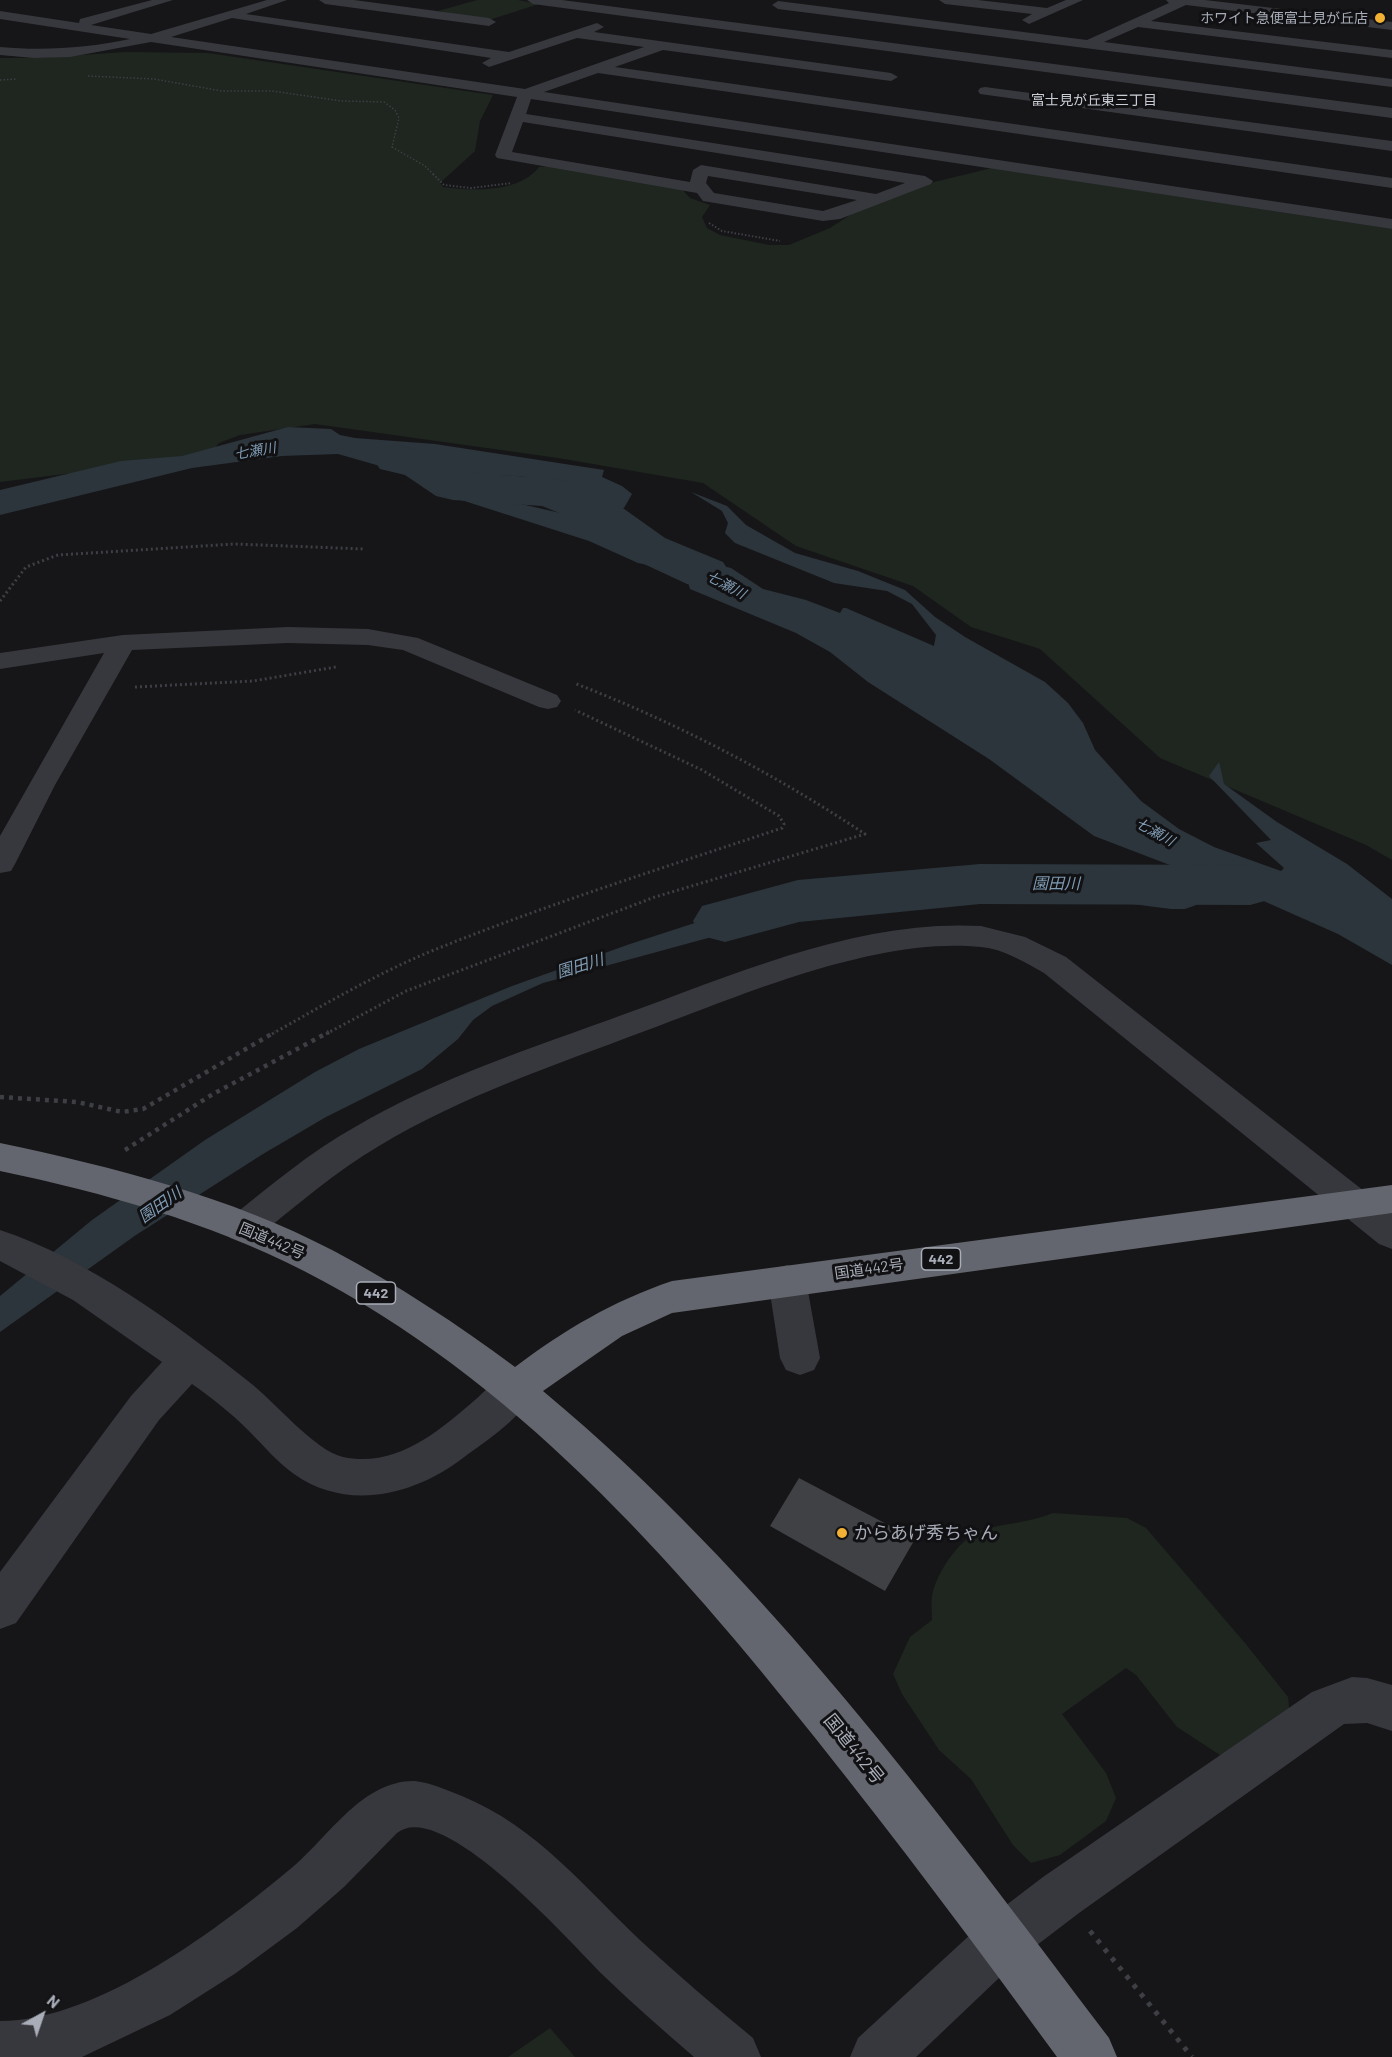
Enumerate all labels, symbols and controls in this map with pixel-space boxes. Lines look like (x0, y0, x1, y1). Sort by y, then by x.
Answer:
place label: ホワイト急便富士見が丘店 (1200, 10, 1368, 26)
marker: ホワイト急便富士見が丘店 (1373, 11, 1387, 25)
district label: 富士見が丘東三丁目 (1031, 92, 1157, 108)
water label: 七瀬川 (233, 439, 277, 463)
water label: 七瀬川 (704, 568, 748, 602)
water label: 七瀬川 (1133, 814, 1177, 850)
water label: 園田川 (1032, 874, 1080, 894)
water label: 園田川 (554, 950, 606, 982)
water label: 園田川 (135, 1183, 185, 1227)
street label: 国道442号 (236, 1219, 308, 1263)
road number: 442 (922, 1248, 960, 1270)
street label: 国道442号 (833, 1255, 905, 1283)
road number: 442 (356, 1282, 395, 1304)
place label: からあげ秀ちゃん (854, 1522, 998, 1544)
marker: からあげ秀ちゃん (835, 1526, 849, 1540)
street label: 国道442号 (819, 1710, 889, 1788)
north arrow (12, 1985, 72, 2045)
text: N (44, 1990, 64, 2012)

